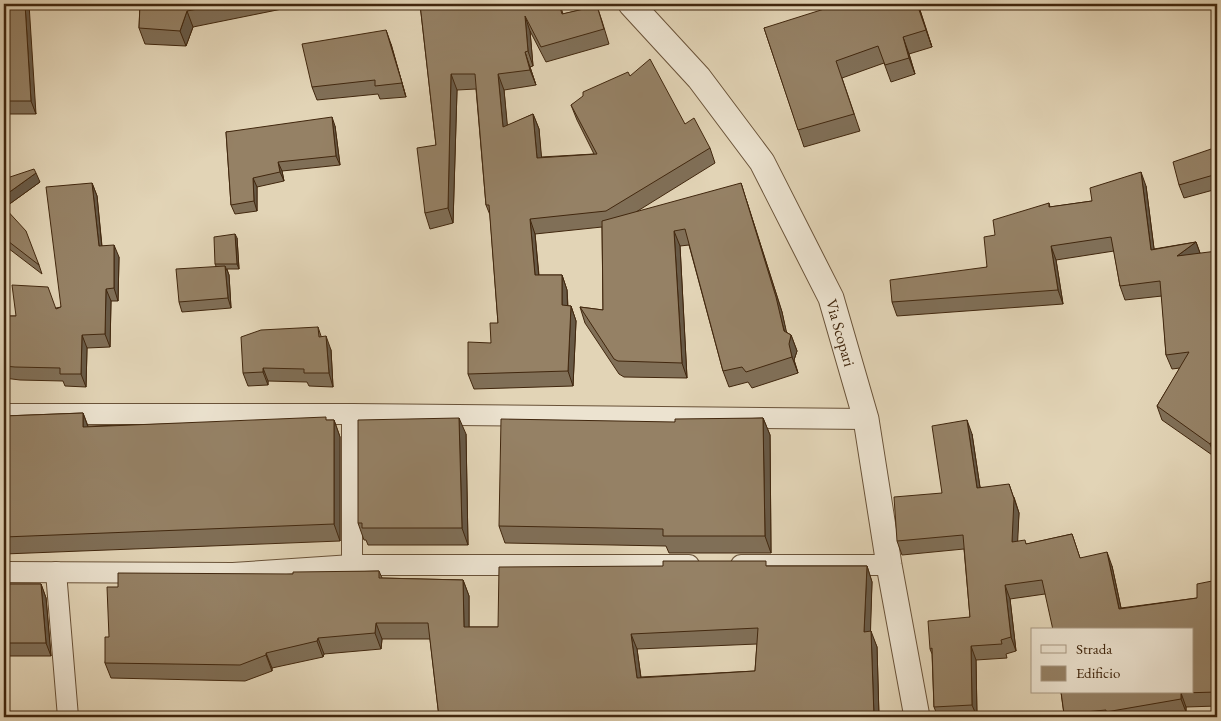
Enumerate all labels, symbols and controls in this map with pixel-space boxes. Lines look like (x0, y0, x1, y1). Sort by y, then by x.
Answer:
street label: Via Scopari (821, 296, 861, 369)
legend (1031, 628, 1194, 694)
text: Strada (1076, 639, 1112, 658)
text: Edificio (1076, 663, 1120, 682)

